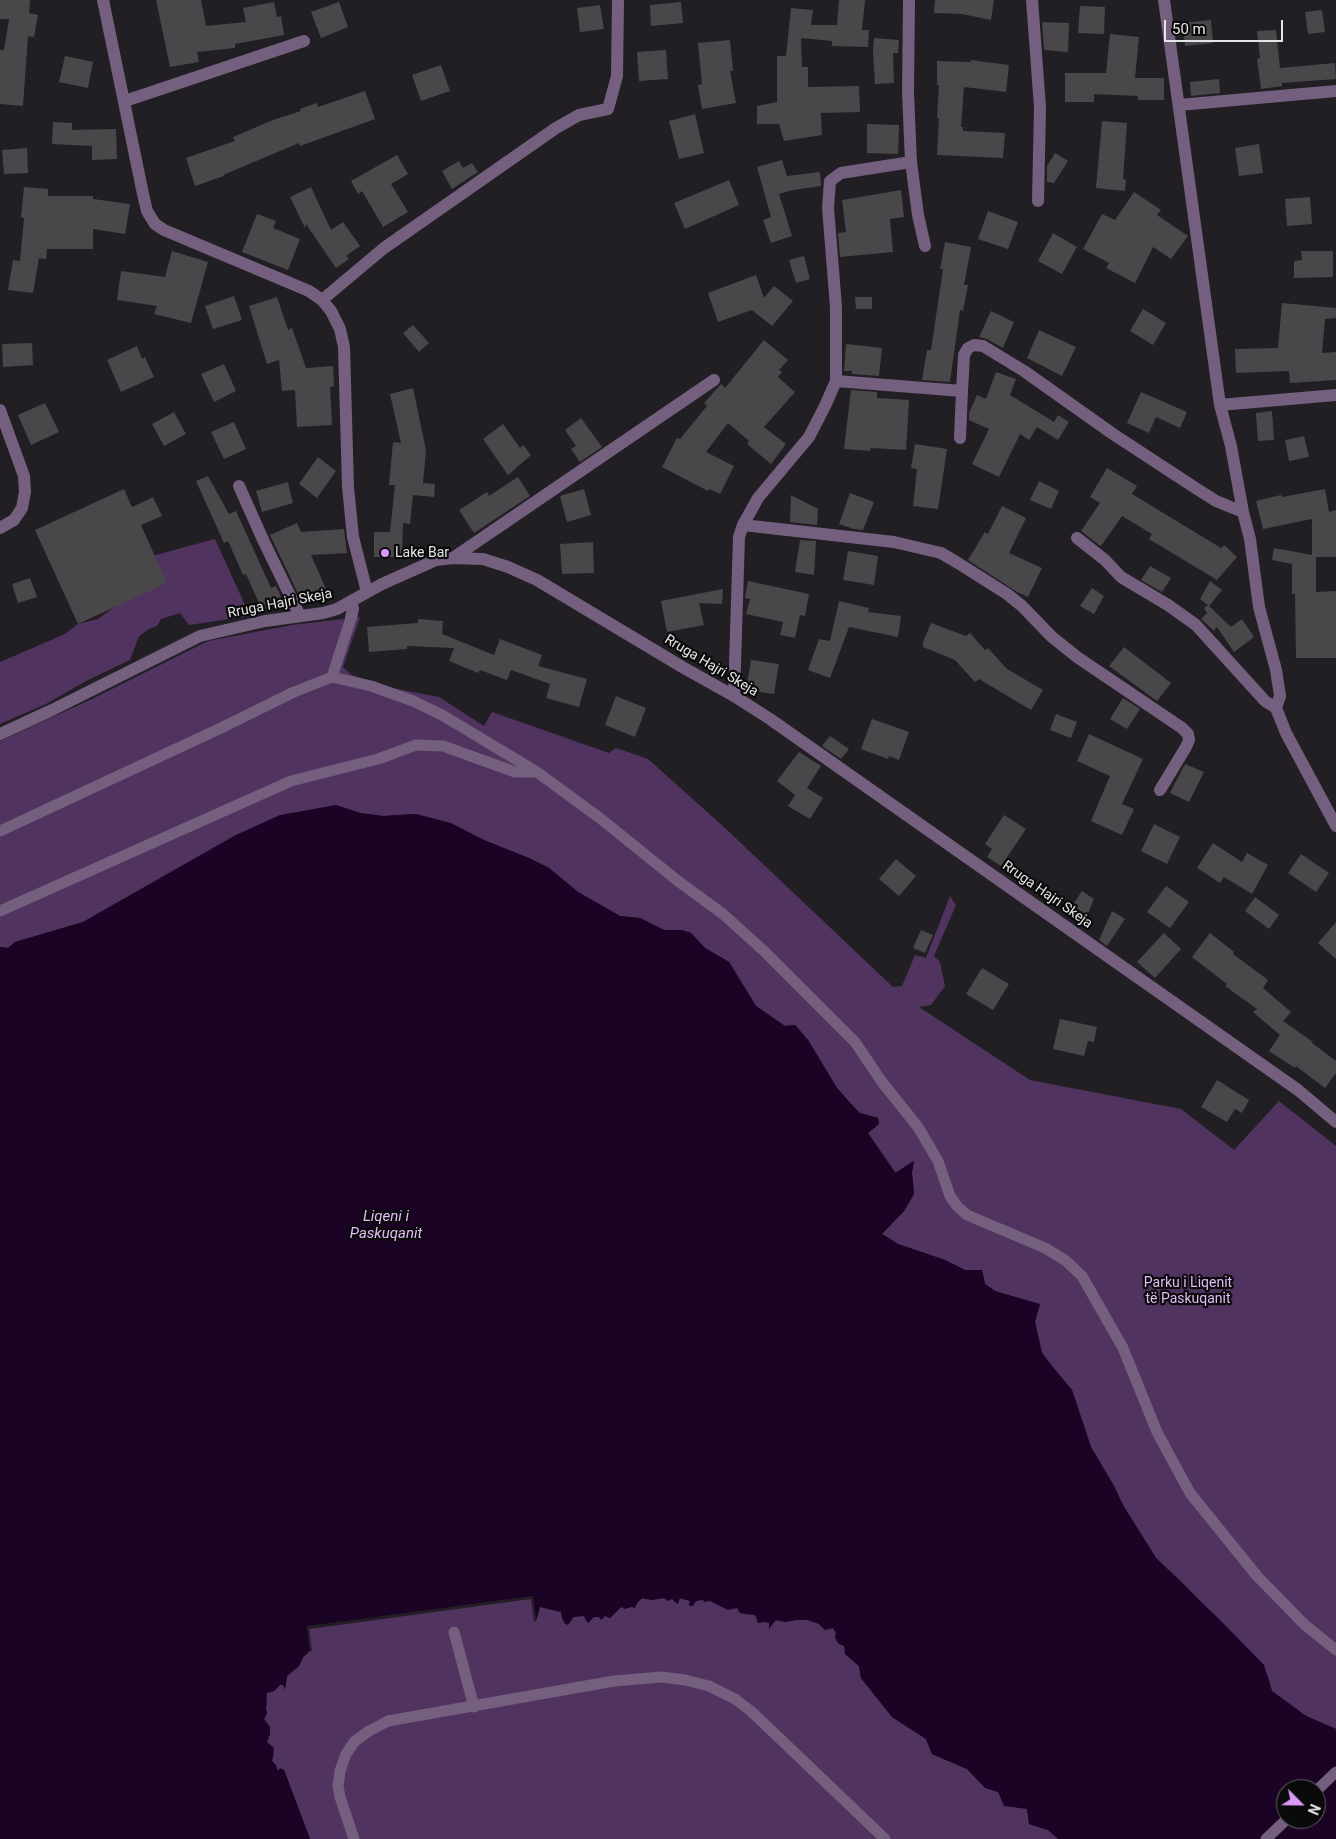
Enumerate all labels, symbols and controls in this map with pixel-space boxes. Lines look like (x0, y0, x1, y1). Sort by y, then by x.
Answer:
scale bar (1166, 10, 1285, 42)
text: 50 m (1172, 20, 1206, 38)
place label: Lake Bar (395, 545, 449, 561)
marker: Lake Bar (379, 547, 391, 559)
street label: Rruga Hajri Skeja (226, 586, 334, 622)
street label: Rruga Hajri Skeja (661, 631, 761, 701)
street label: Rruga Hajri Skeja (999, 858, 1095, 932)
water label: Liqeni i Paskuqanit (350, 1208, 422, 1243)
park label: Parku i Liqenit të Paskuqanit (1144, 1275, 1232, 1308)
north arrow (1276, 1779, 1326, 1829)
text: N (1305, 1802, 1323, 1817)

